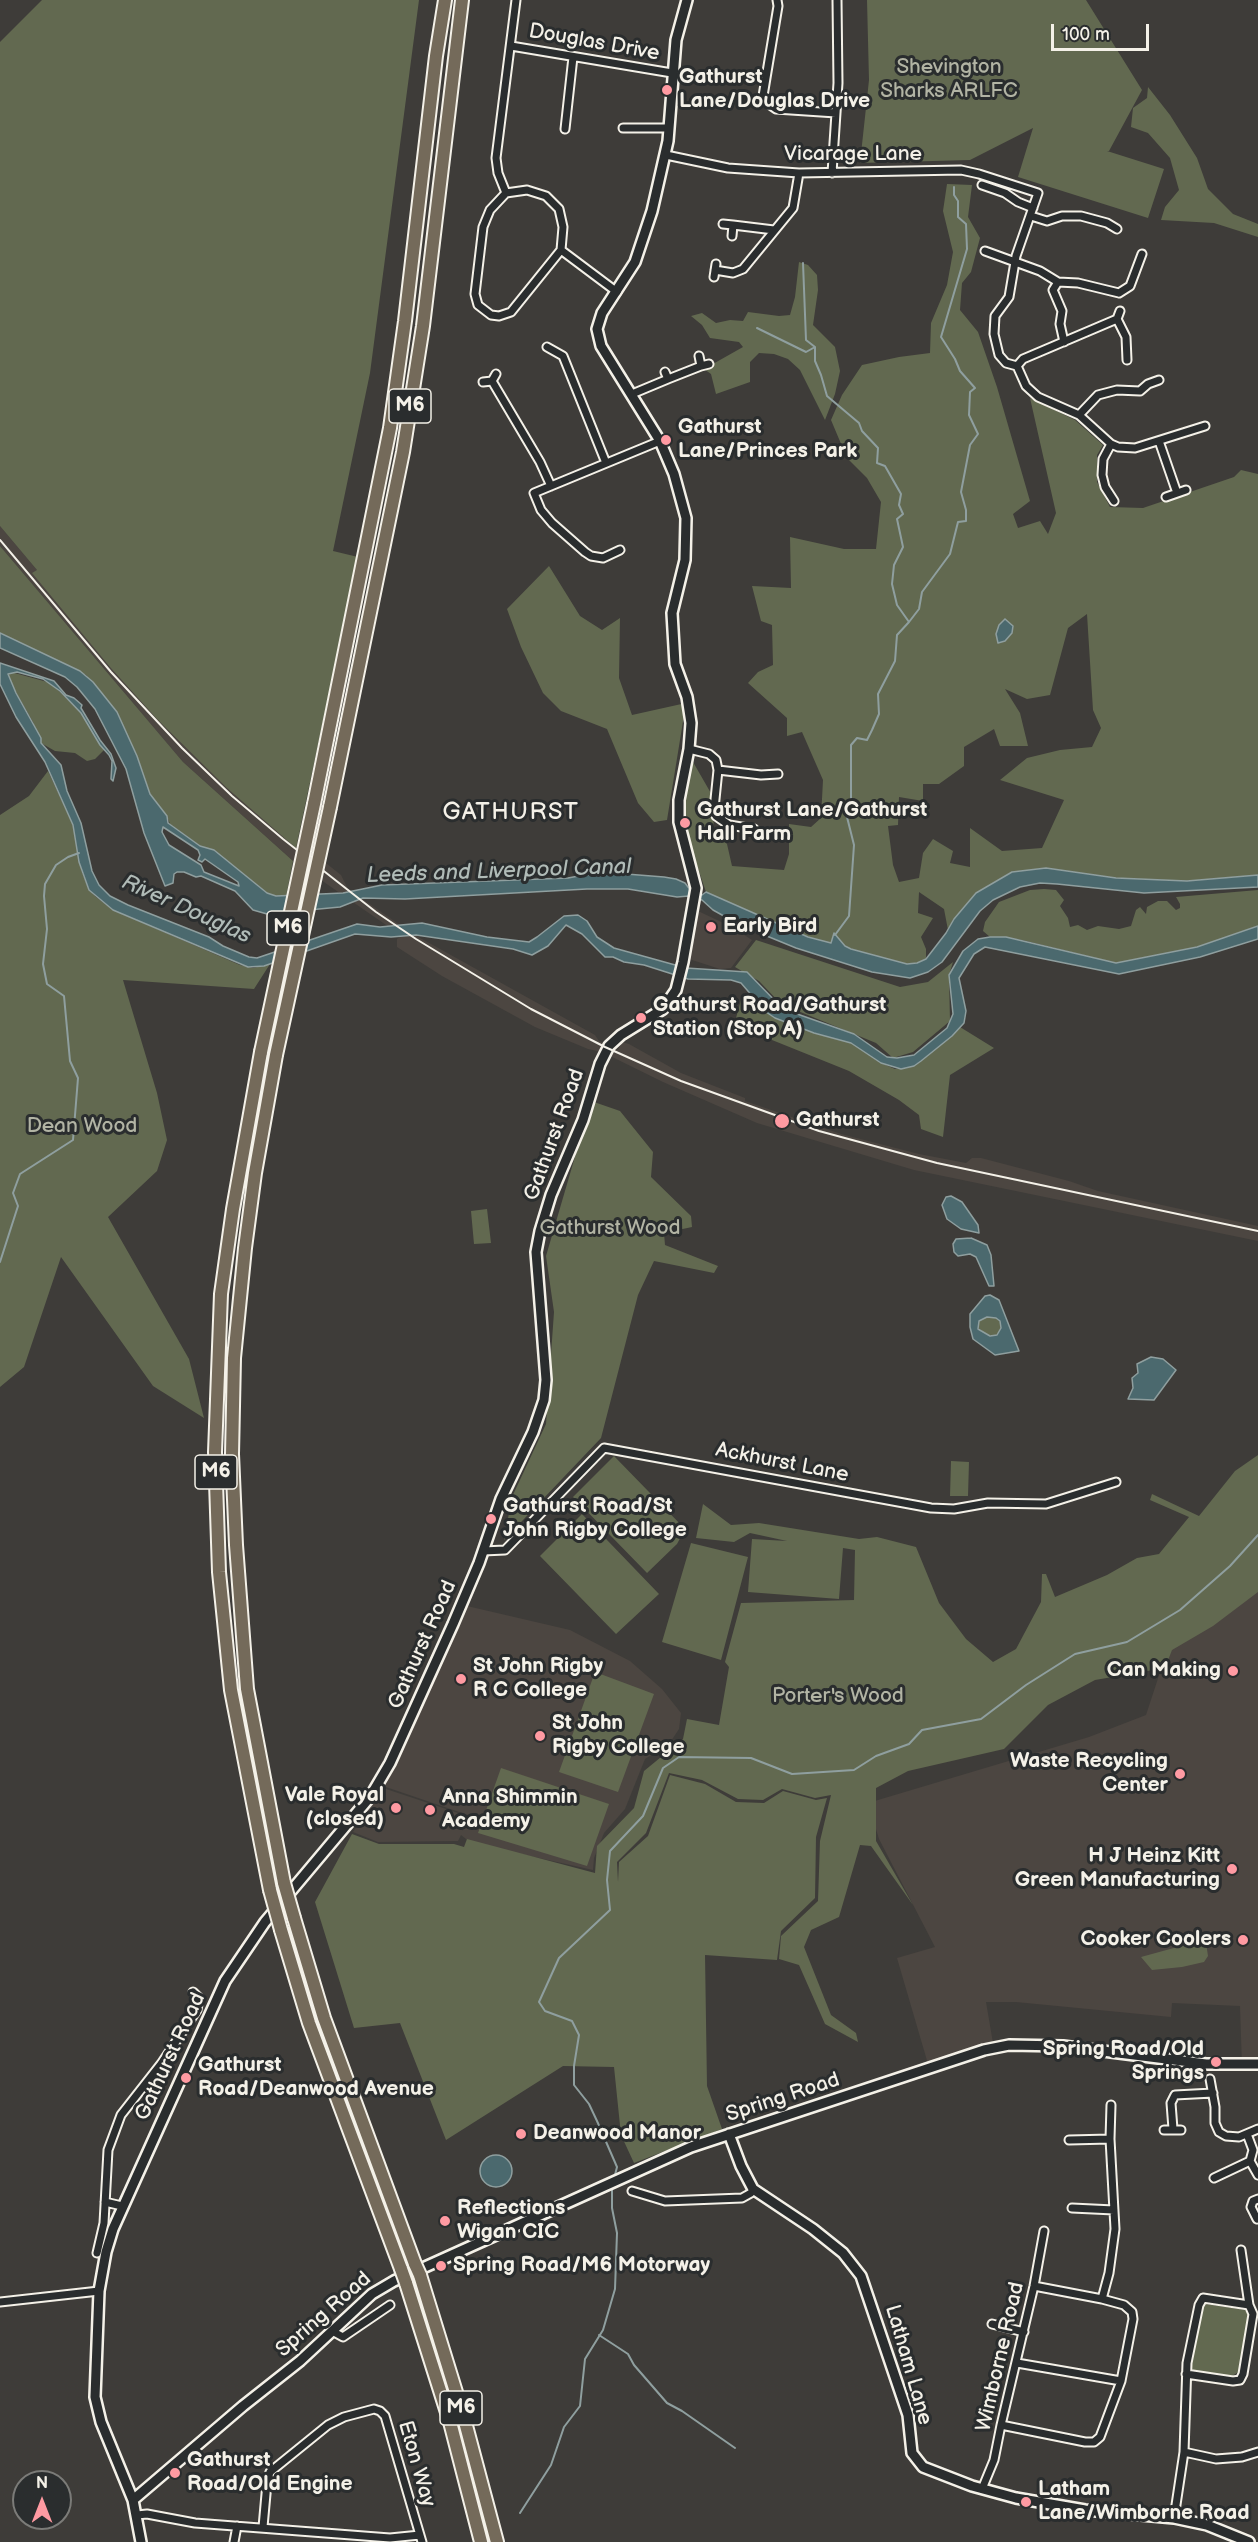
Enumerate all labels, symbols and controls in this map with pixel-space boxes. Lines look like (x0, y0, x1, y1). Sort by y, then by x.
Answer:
scale bar (1054, 12, 1152, 50)
street label: Douglas Drive (527, 19, 661, 67)
text: 100 m (1062, 24, 1110, 45)
park label: Shevington Sharks ARLFC (880, 55, 1018, 105)
place label: Gathurst Lane/Douglas Drive (679, 65, 870, 115)
marker: Gathurst Lane/Douglas Drive (660, 83, 674, 97)
street label: Vicarage Lane (784, 142, 922, 168)
road number: M6 (389, 389, 431, 423)
place label: Gathurst Lane/Princes Park (678, 415, 857, 465)
marker: Gathurst Lane/Princes Park (659, 433, 673, 447)
place label: Gathurst Lane/Gathurst Hall Farm (697, 798, 927, 848)
district label: GATHURST (443, 799, 579, 827)
marker: Gathurst Lane/Gathurst Hall Farm (678, 816, 692, 830)
water label: Leeds and Liverpool Canal (366, 854, 632, 890)
water label: River Douglas (117, 870, 255, 950)
road number: M6 (267, 911, 309, 945)
place label: Early Bird (723, 914, 817, 940)
marker: Early Bird (704, 920, 718, 934)
place label: Gathurst Road/Gathurst Station (Stop A) (653, 993, 886, 1043)
marker: Gathurst Road/Gathurst Station (Stop A) (634, 1011, 648, 1025)
street label: Gathurst Road (520, 1066, 590, 1204)
place label: Gathurst (796, 1108, 879, 1134)
marker: Gathurst (773, 1112, 791, 1130)
park label: Dean Wood (27, 1114, 137, 1140)
park label: Gathurst Wood (539, 1216, 681, 1242)
street label: Ackhurst Lane (713, 1438, 851, 1488)
road number: M6 (195, 1455, 237, 1489)
place label: Gathurst Road/St John Rigby College (503, 1494, 687, 1544)
marker: Gathurst Road/St John Rigby College (484, 1512, 498, 1526)
street label: Gathurst Road (383, 1577, 463, 1713)
place label: St John Rigby R C College (473, 1654, 603, 1704)
place label: Can Making (1107, 1658, 1221, 1684)
marker: Can Making (1226, 1664, 1240, 1678)
marker: St John Rigby R C College (454, 1672, 468, 1686)
park label: Porter's Wood (772, 1684, 904, 1710)
place label: St John Rigby College (552, 1711, 685, 1761)
marker: St John Rigby College (533, 1729, 547, 1743)
place label: Waste Recycling Center (1010, 1749, 1168, 1799)
marker: Waste Recycling Center (1173, 1767, 1187, 1781)
place label: Vale Royal (closed) (285, 1783, 384, 1833)
place label: Anna Shimmin Academy (442, 1785, 578, 1835)
marker: Vale Royal (closed) (389, 1801, 403, 1815)
marker: Anna Shimmin Academy (423, 1803, 437, 1817)
place label: H J Heinz Kitt Green Manufacturing (1015, 1844, 1220, 1894)
marker: H J Heinz Kitt Green Manufacturing (1225, 1862, 1239, 1876)
place label: Cooker Coolers (1081, 1927, 1231, 1953)
marker: Cooker Coolers (1236, 1933, 1250, 1947)
street label: Gathurst Road (130, 1989, 212, 2125)
place label: Spring Road/Old Springs (1043, 2037, 1204, 2087)
place label: Gathurst Road/Deanwood Avenue (198, 2053, 434, 2103)
marker: Spring Road/Old Springs (1209, 2055, 1223, 2069)
street label: Spring Road (723, 2068, 843, 2128)
marker: Gathurst Road/Deanwood Avenue (179, 2071, 193, 2085)
place label: Deanwood Manor (533, 2121, 701, 2147)
marker: Deanwood Manor (514, 2127, 528, 2141)
place label: Reflections Wigan CIC (457, 2196, 565, 2246)
marker: Reflections Wigan CIC (438, 2214, 452, 2228)
place label: Spring Road/M6 Motorway (453, 2253, 710, 2279)
marker: Spring Road/M6 Motorway (434, 2259, 448, 2273)
street label: Spring Road (271, 2267, 377, 2363)
street label: Wimborne Road (972, 2280, 1030, 2434)
street label: Latham Lane (879, 2302, 937, 2428)
road number: M6 (440, 2391, 482, 2425)
street label: Eton Way (392, 2418, 440, 2510)
place label: Gathurst Road/Old Engine (187, 2448, 353, 2498)
marker: Gathurst Road/Old Engine (168, 2466, 182, 2480)
north arrow (12, 2470, 72, 2530)
text: N (36, 2474, 48, 2493)
place label: Latham Lane/Wimborne Road (1038, 2477, 1250, 2527)
marker: Latham Lane/Wimborne Road (1019, 2495, 1033, 2509)

